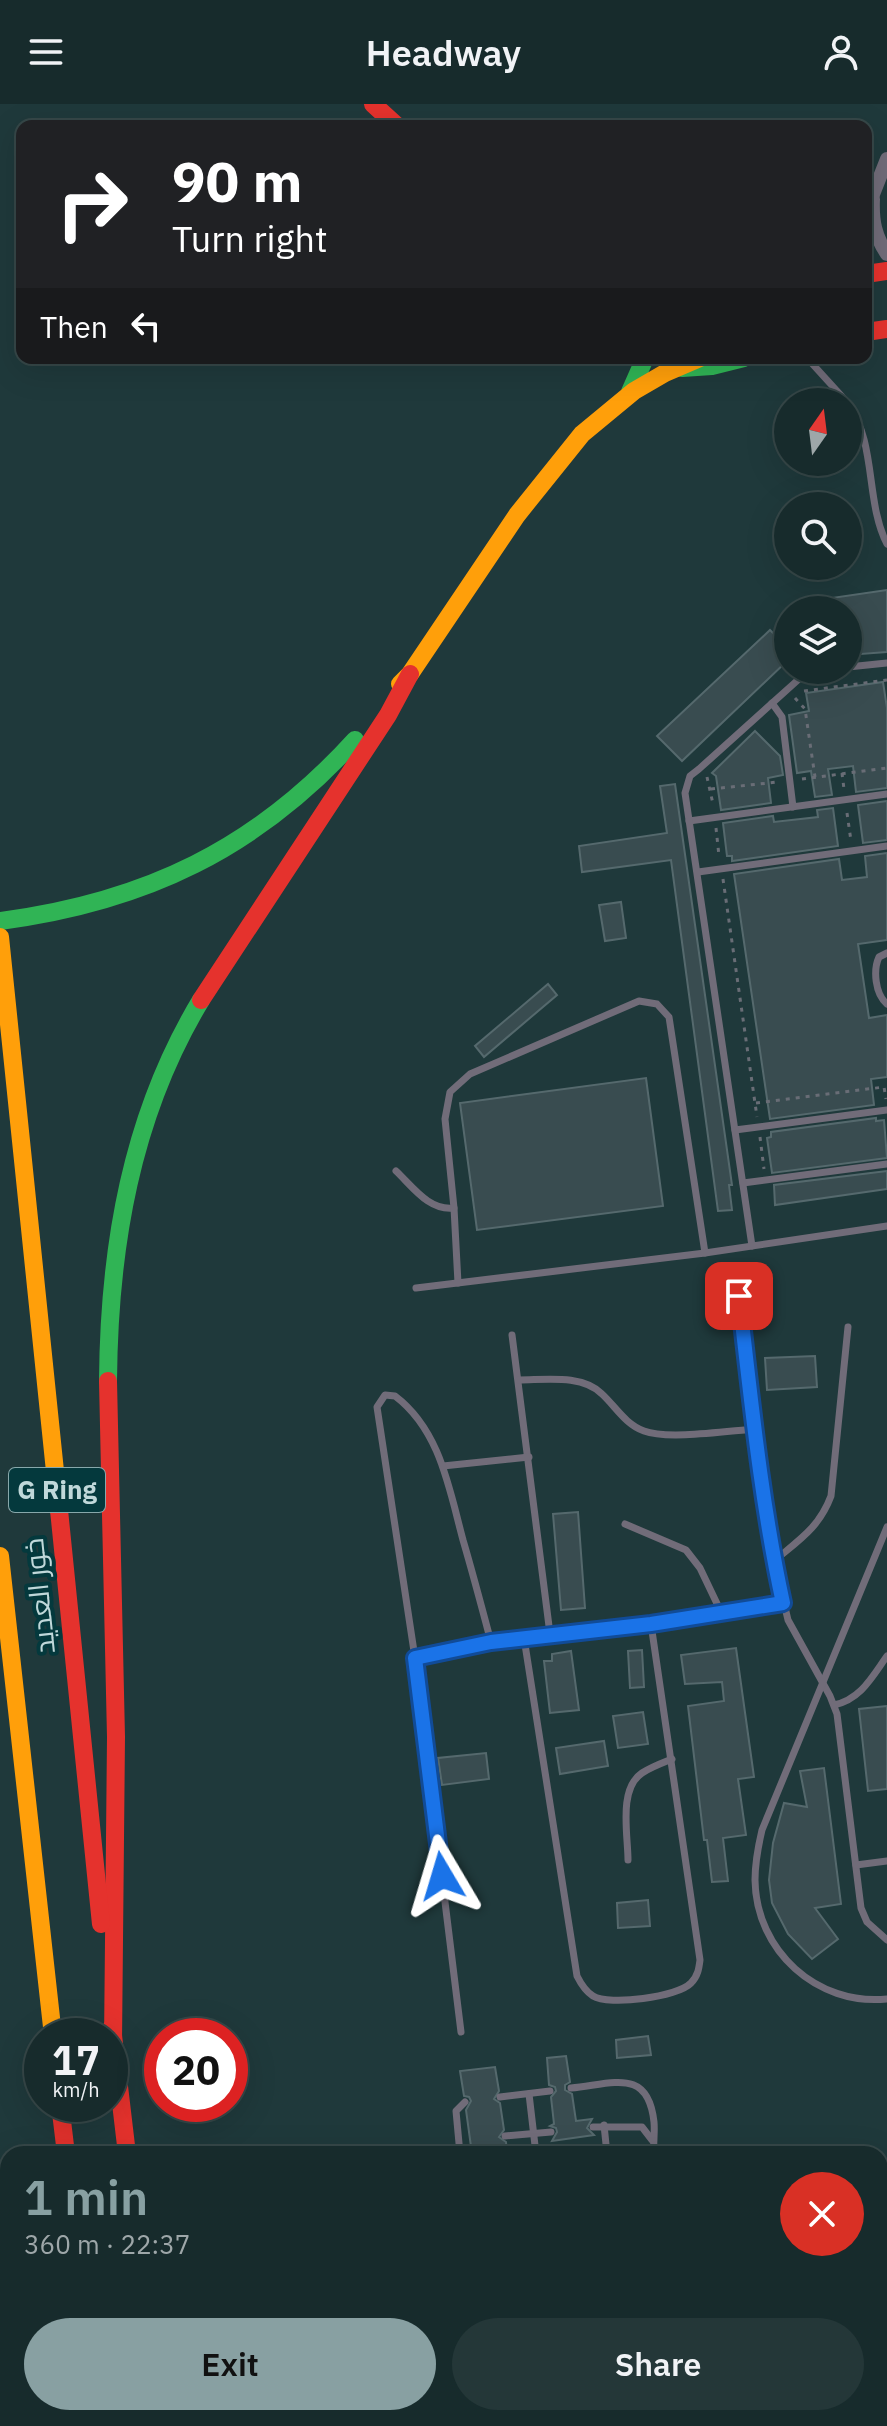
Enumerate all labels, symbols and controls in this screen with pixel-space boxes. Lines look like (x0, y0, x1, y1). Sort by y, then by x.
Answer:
text: Headway (366, 29, 521, 76)
icon: menu (24, 30, 68, 74)
icon: person (819, 30, 863, 74)
text: 90 m (172, 145, 302, 217)
icon: right (40, 152, 144, 256)
text: Turn right (172, 215, 328, 262)
icon: left (124, 304, 168, 348)
text: Then (40, 307, 108, 346)
north arrow (774, 388, 862, 476)
map controls (774, 388, 862, 684)
button: search (774, 492, 862, 580)
button: layers (774, 596, 862, 684)
pin (705, 1262, 773, 1330)
icon: arrive (717, 1274, 761, 1318)
road number: G Ring (9, 1468, 105, 1512)
street label: خور العديد (14, 1536, 63, 1656)
position arrow (400, 1834, 484, 1918)
speed limit sign: 20 (144, 2018, 248, 2122)
text: 17 (52, 2034, 100, 2086)
text: km/h (52, 2076, 100, 2103)
text: 1 min (24, 2166, 148, 2228)
button: close (780, 2172, 864, 2256)
text: 360 m · 22:37 (24, 2227, 190, 2261)
button: Exit (24, 2318, 436, 2410)
button: Share (452, 2318, 864, 2410)

